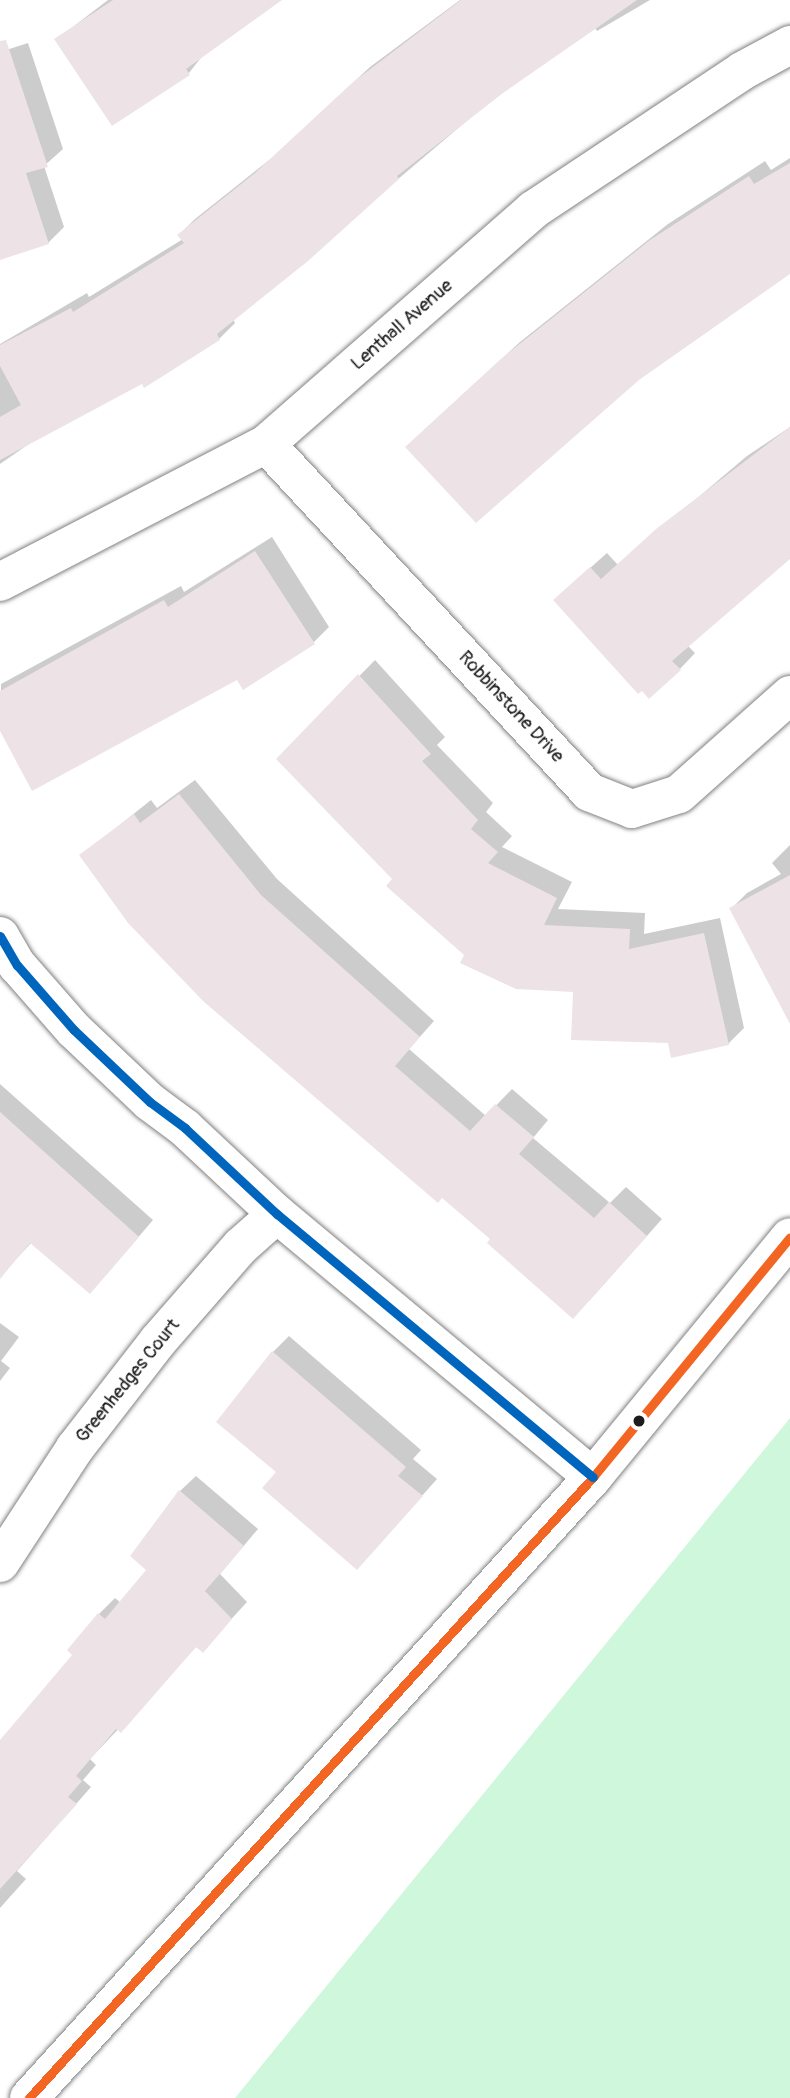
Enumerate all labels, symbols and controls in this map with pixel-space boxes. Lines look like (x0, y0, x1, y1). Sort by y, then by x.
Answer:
street label: Lenthall Avenue (347, 275, 457, 375)
street label: Robbinstone Drive (453, 646, 569, 768)
street label: Greenhedges Court (71, 1314, 185, 1448)
unlabelled marker (632, 1414, 646, 1428)

